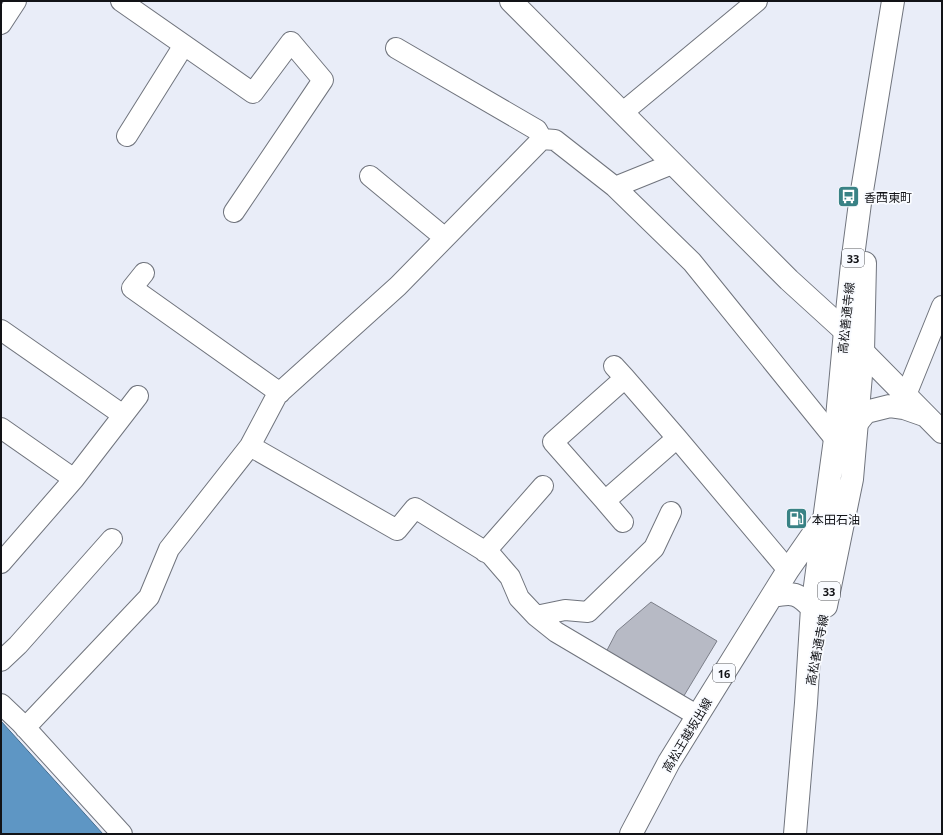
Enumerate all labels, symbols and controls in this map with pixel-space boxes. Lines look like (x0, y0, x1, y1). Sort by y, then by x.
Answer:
bus stop icon: 香西東町 (835, 184, 861, 210)
place label: 香西東町 (864, 189, 912, 206)
road number: 33 (842, 249, 864, 267)
street label: 高松善通寺線 (834, 281, 858, 355)
fuel station icon: 本田石油 (783, 506, 809, 532)
place label: 本田石油 (812, 511, 860, 528)
road number: 33 (818, 582, 840, 600)
street label: 高松善通寺線 (802, 613, 832, 687)
road number: 16 (713, 664, 735, 682)
street label: 高松王越坂出線 (658, 695, 716, 775)

